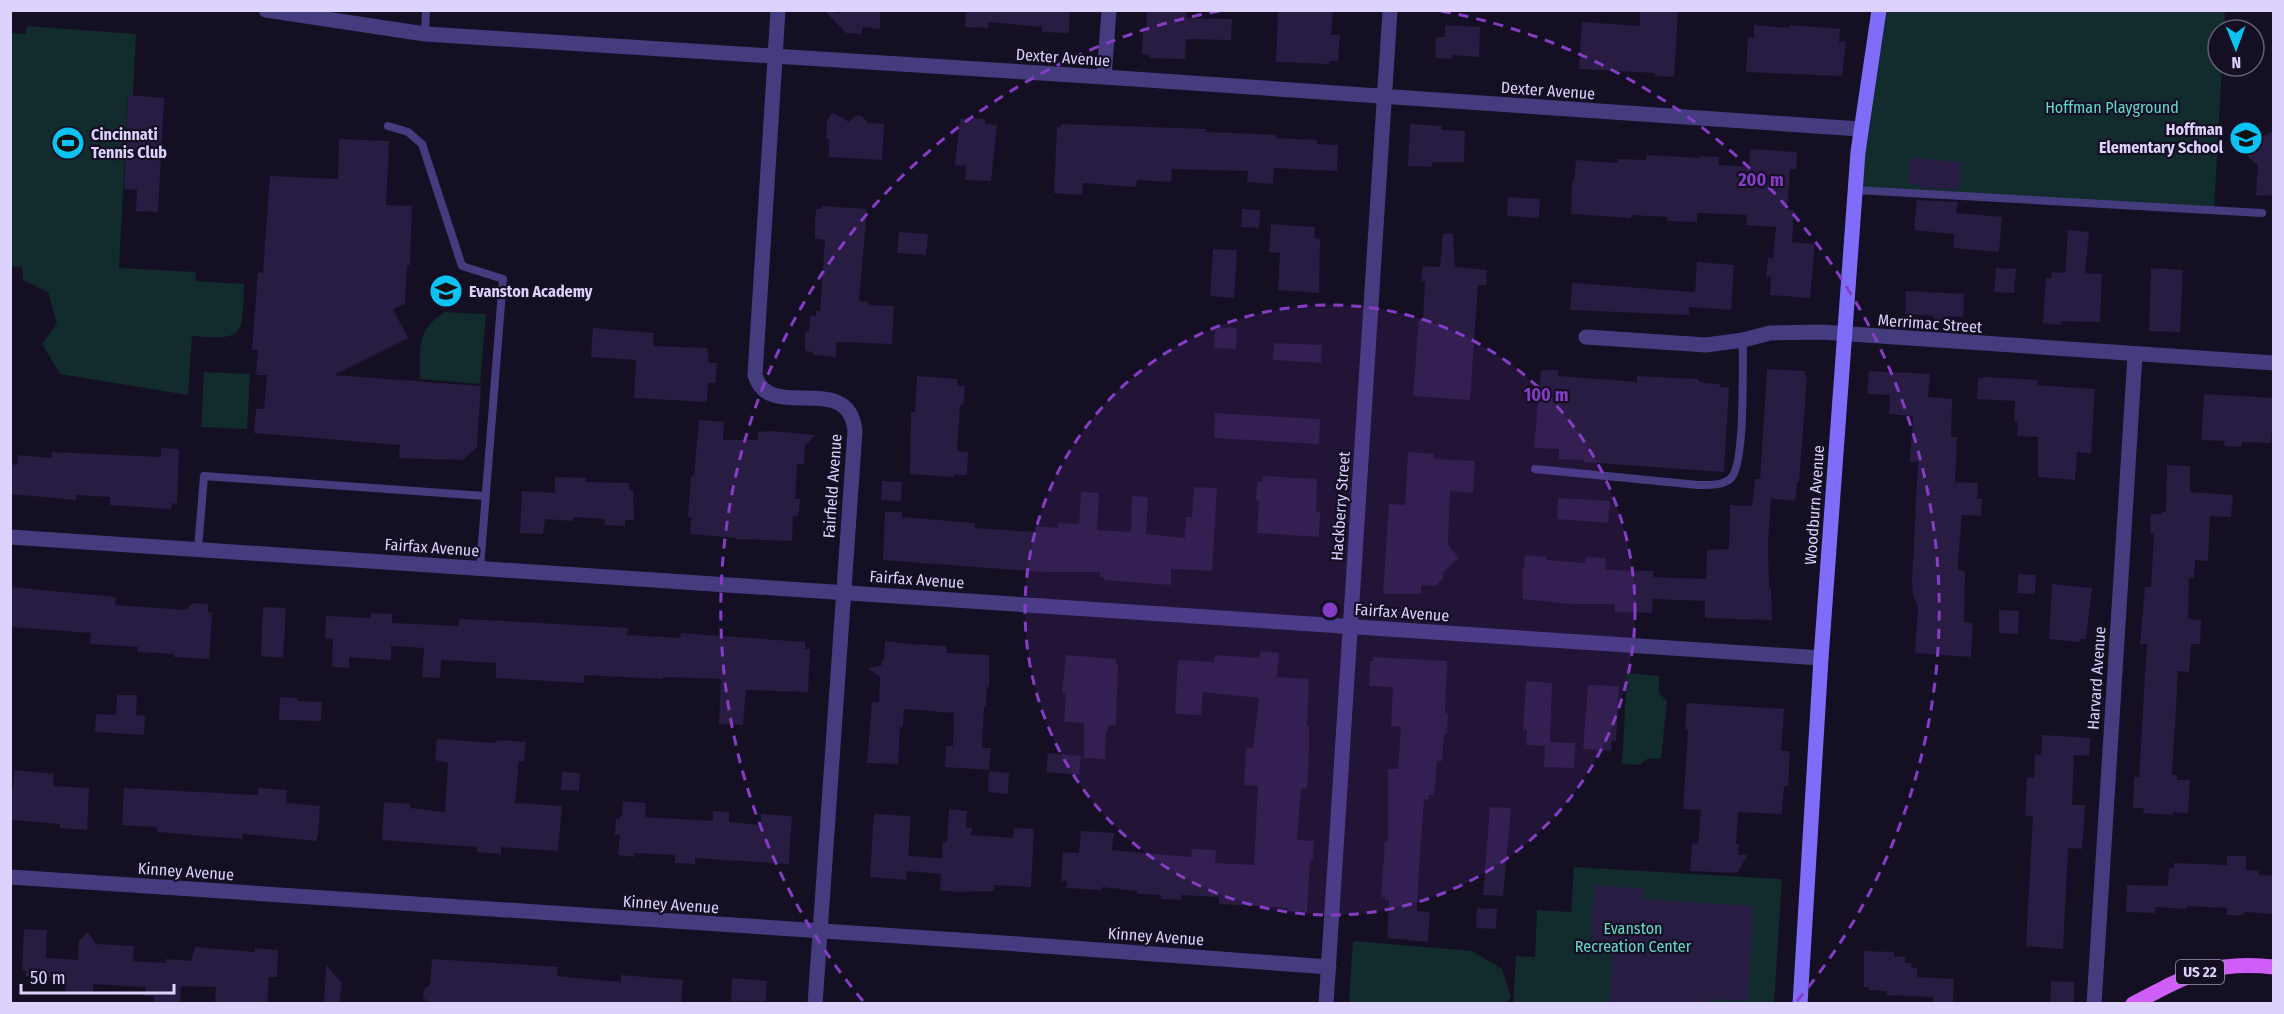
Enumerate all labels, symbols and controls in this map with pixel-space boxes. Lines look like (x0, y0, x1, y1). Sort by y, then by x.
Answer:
north arrow (2206, 18, 2266, 78)
street label: Dexter Avenue (1015, 45, 1111, 70)
text: N (2231, 53, 2241, 72)
street label: Dexter Avenue (1500, 78, 1596, 103)
park label: Hoffman Playground (2045, 98, 2179, 117)
place label: Hoffman Elementary School (2099, 120, 2224, 157)
school or university icon: Hoffman Elementary School (2228, 120, 2264, 156)
sports icon: Cincinnati Tennis Club (50, 125, 86, 161)
place label: Cincinnati Tennis Club (91, 125, 167, 162)
text: 200 m (1737, 169, 1784, 191)
school or university icon: Evanston Academy (428, 273, 464, 309)
place label: Evanston Academy (469, 282, 593, 301)
street label: Merrimac Street (1877, 310, 1984, 337)
text: 100 m (1524, 384, 1568, 406)
street label: Fairfield Avenue (819, 433, 846, 539)
street label: Woodburn Avenue (1801, 444, 1828, 566)
street label: Hackberry Street (1327, 450, 1354, 561)
street label: Fairfax Avenue (384, 535, 480, 560)
street label: Fairfax Avenue (869, 567, 965, 592)
centre of rings (1320, 600, 1340, 620)
street label: Fairfax Avenue (1354, 600, 1450, 625)
street label: Harvard Avenue (2083, 626, 2110, 730)
street label: Kinney Avenue (137, 859, 235, 884)
street label: Kinney Avenue (622, 892, 720, 917)
park label: Evanston Recreation Center (1575, 919, 1692, 956)
street label: Kinney Avenue (1107, 924, 1205, 949)
scale bar (21, 957, 174, 995)
road number: US 22 (2176, 960, 2224, 984)
text: 50 m (30, 967, 66, 989)

